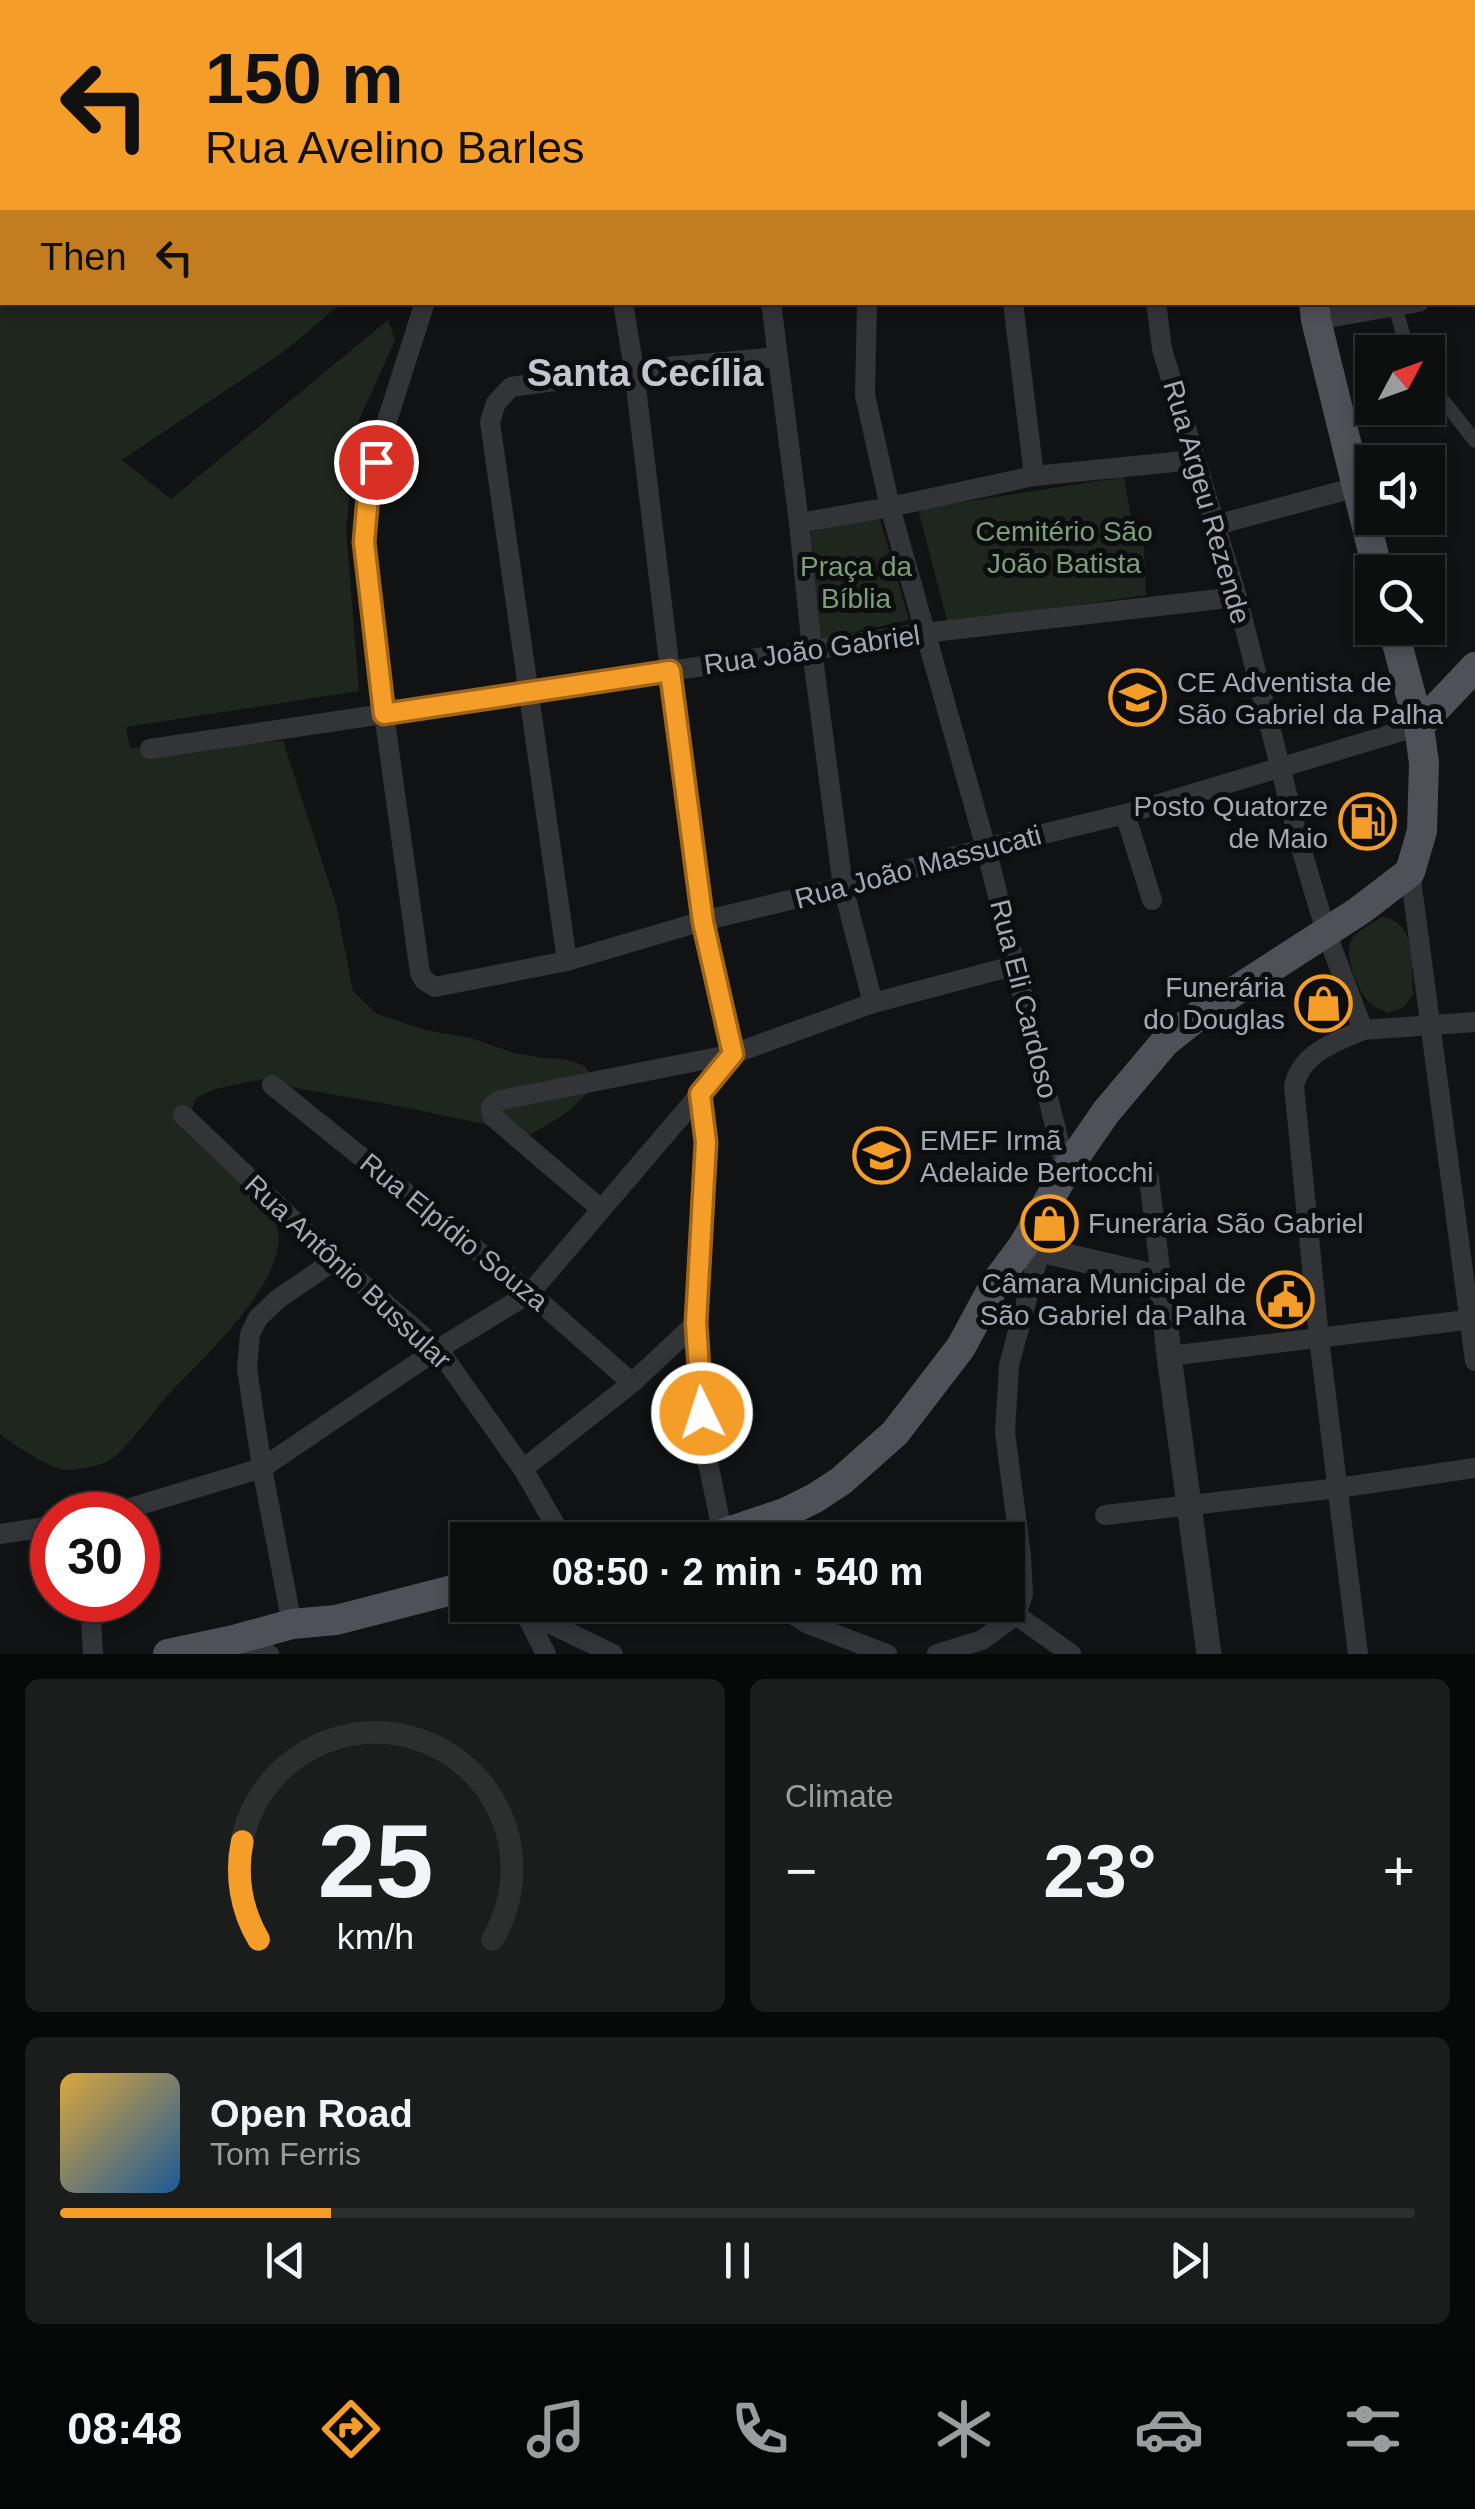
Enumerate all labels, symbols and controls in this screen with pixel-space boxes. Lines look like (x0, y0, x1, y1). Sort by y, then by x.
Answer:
icon: left (40, 40, 170, 170)
text: 150 m (205, 40, 403, 118)
text: Rua Avelino Barles (205, 122, 584, 173)
icon: left (147, 230, 202, 285)
text: Then (40, 236, 127, 278)
north arrow (1355, 335, 1445, 425)
map controls (1355, 335, 1445, 645)
district label: Santa Cecília (527, 352, 764, 394)
street label: Rua Argeu Rezende (1157, 377, 1257, 627)
pin (334, 420, 419, 505)
icon: arrive (349, 435, 404, 490)
button: sound (1355, 445, 1445, 535)
park label: Cemitério São João Batista (975, 516, 1153, 579)
park label: Praça da Bíblia (800, 551, 912, 614)
button: search (1355, 555, 1445, 645)
street label: Rua João Gabriel (702, 619, 922, 681)
place label: CE Adventista de São Gabriel da Palha (1177, 667, 1444, 730)
school or university icon: CE Adventista de São Gabriel da Palha (1108, 668, 1168, 728)
place label: Posto Quatorze de Maio (1133, 791, 1328, 854)
fuel station icon: Posto Quatorze de Maio (1337, 792, 1397, 852)
street label: Rua João Massucati (791, 819, 1045, 915)
street label: Rua Eli Cardoso (984, 896, 1064, 1102)
place label: Funerária do Douglas (1143, 972, 1285, 1035)
shop icon: Funerária do Douglas (1294, 973, 1354, 1033)
place label: EMEF Irmã Adelaide Bertocchi (920, 1125, 1153, 1188)
school or university icon: EMEF Irmã Adelaide Bertocchi (851, 1126, 911, 1186)
street label: Rua Elpídio Souza (354, 1147, 554, 1317)
street label: Rua Antônio Bussular (239, 1169, 457, 1375)
shop icon: Funerária São Gabriel (1019, 1193, 1079, 1253)
place label: Funerária São Gabriel (1088, 1208, 1363, 1239)
place label: Câmara Municipal de São Gabriel da Palha (980, 1268, 1246, 1331)
public building icon: Câmara Municipal de São Gabriel da Palha (1255, 1269, 1315, 1329)
position arrow (650, 1361, 754, 1465)
speed limit sign: 30 (30, 1492, 160, 1622)
text: 08:50 · 2 min · 540 m (552, 1551, 923, 1593)
text: Climate (785, 1778, 893, 1814)
text: 25 (317, 1803, 433, 1919)
text: 23° (1043, 1829, 1157, 1913)
text: − (785, 1840, 817, 1902)
text: + (1383, 1840, 1415, 1902)
text: km/h (336, 1917, 414, 1957)
text: Open Road (210, 2093, 413, 2135)
text: Tom Ferris (210, 2136, 361, 2172)
icon: previous (258, 2233, 313, 2288)
icon: pause (710, 2233, 765, 2288)
icon: next (1162, 2233, 1217, 2288)
icon: directions (316, 2394, 386, 2464)
icon: music (521, 2394, 591, 2464)
icon: phone (725, 2394, 795, 2464)
icon: climate (929, 2394, 999, 2464)
icon: car (1134, 2394, 1204, 2464)
icon: filters (1338, 2394, 1408, 2464)
text: 08:48 (67, 2403, 182, 2454)

